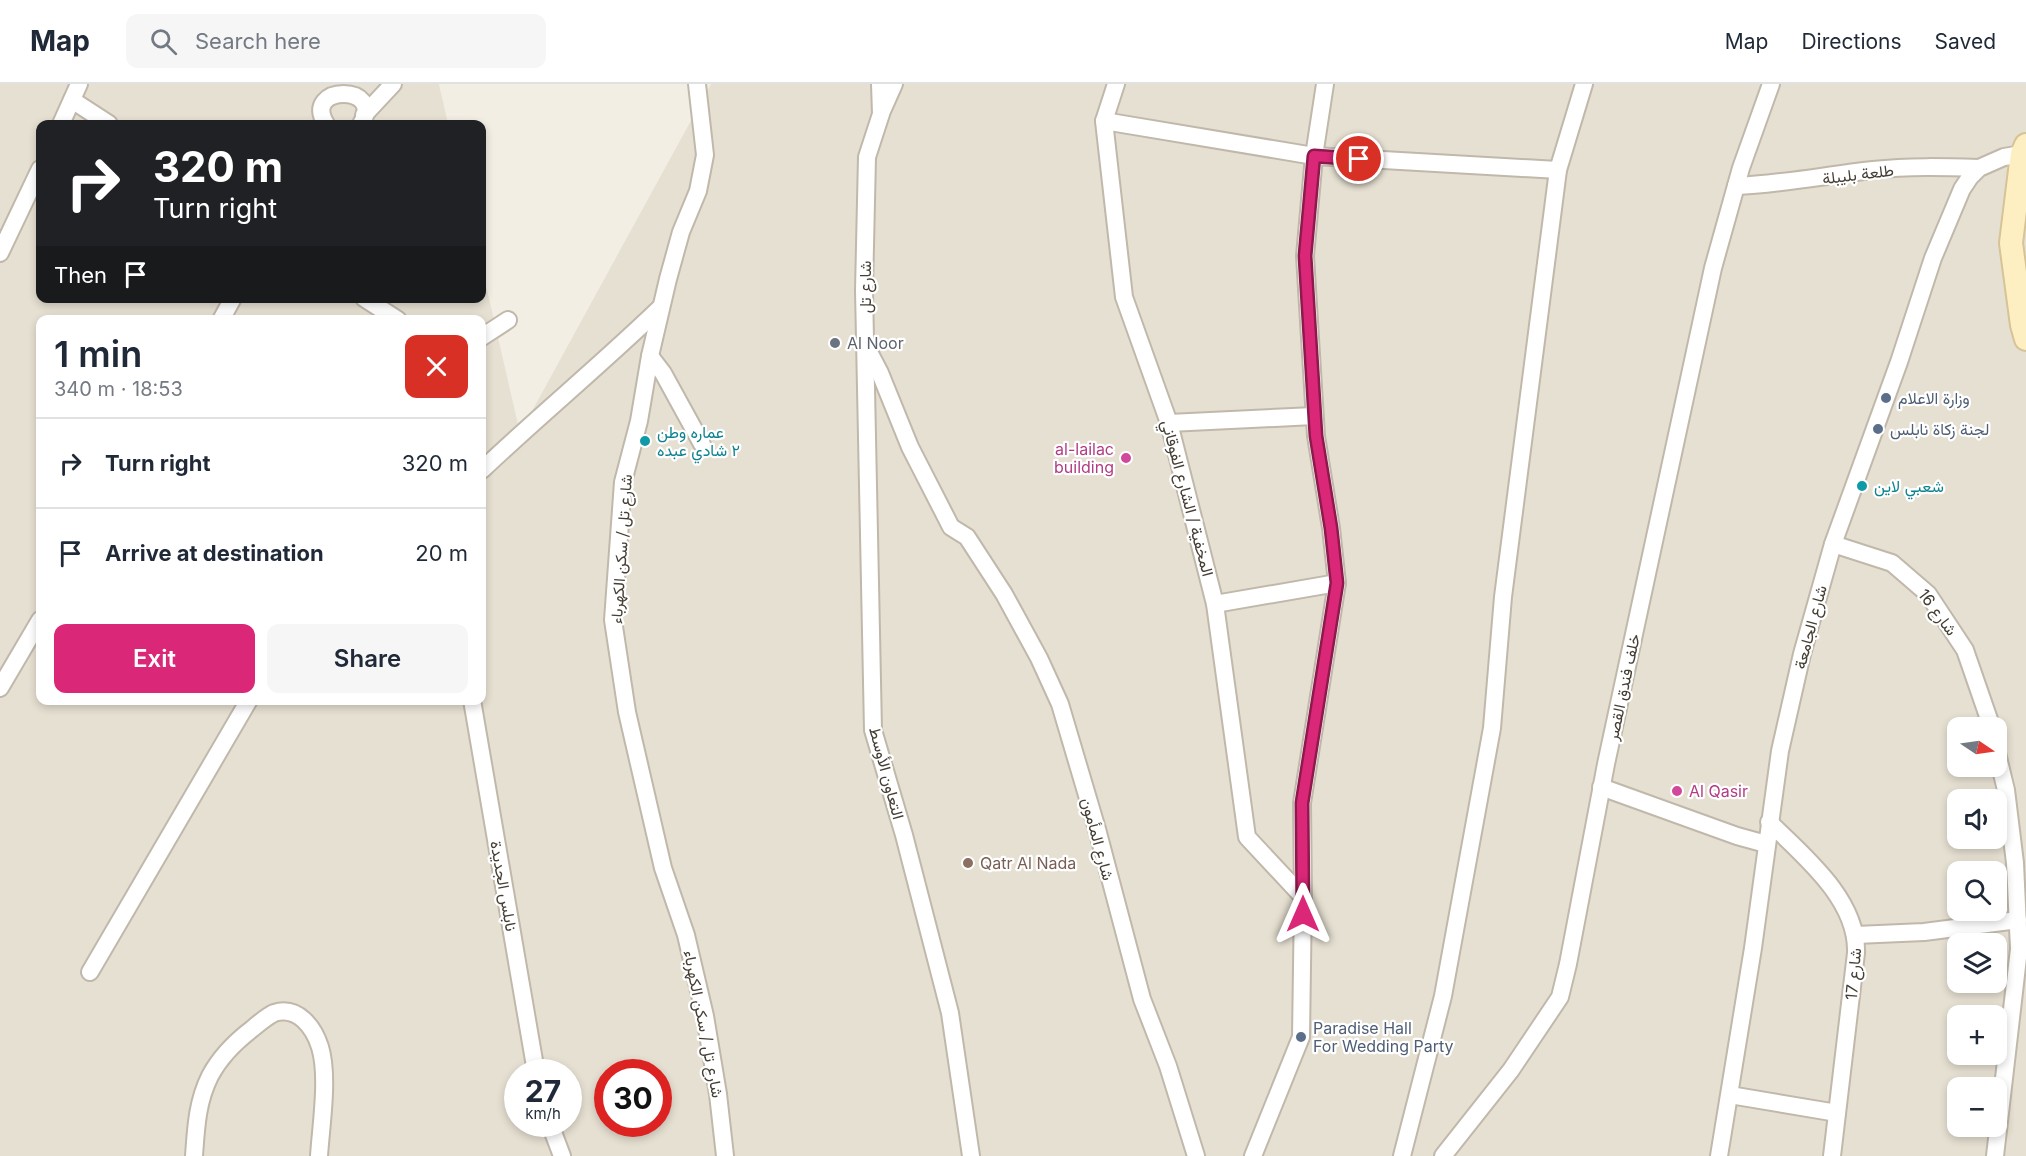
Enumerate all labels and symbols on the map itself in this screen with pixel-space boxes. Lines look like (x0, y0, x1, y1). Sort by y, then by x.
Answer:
pin (1333, 133, 1384, 184)
street label: طلعة بليبلة (1821, 160, 1895, 188)
street label: شارع تل (855, 261, 877, 313)
place label: Al Noor (847, 333, 904, 353)
marker: Al Noor (828, 336, 842, 350)
place label: وزارة الاعلام (1898, 388, 1970, 409)
marker: وزارة الاعلام (1879, 391, 1893, 405)
street label: المخفية / الشارع الفوقاني (1154, 418, 1218, 579)
place label: لجنة زكاة نابلس (1890, 419, 1989, 440)
place label: عماره وطن ٢ شادي عبده (657, 422, 740, 464)
marker: لجنة زكاة نابلس (1871, 422, 1885, 436)
marker: عماره وطن ٢ شادي عبده (638, 434, 652, 448)
place label: al-lailac building (1054, 439, 1114, 477)
marker: al-lailac building (1119, 451, 1133, 465)
street label: شارع تل / سكن الكهرباء (606, 474, 638, 625)
place label: شعبي لاين (1874, 476, 1944, 500)
marker: شعبي لاين (1855, 479, 1869, 493)
street label: شارع الجامعة (1789, 583, 1833, 672)
street label: شارع 16 (1912, 585, 1962, 640)
street label: خلف فندق القصر (1602, 632, 1645, 743)
north arrow (1947, 717, 2007, 777)
street label: التعاون الأوسط (864, 725, 909, 822)
place label: Al Qasir (1689, 781, 1748, 801)
marker: Al Qasir (1670, 784, 1684, 798)
street label: شارع المأمون (1075, 795, 1119, 883)
street label: نابلس الجديدة (485, 839, 522, 933)
place label: Qatr Al Nada (980, 853, 1076, 873)
marker: Qatr Al Nada (961, 856, 975, 870)
position arrow (1271, 882, 1335, 946)
street label: شارع 17 (1841, 947, 1867, 1001)
street label: شارع تل / سكن الكهرباء (678, 949, 728, 1100)
place label: Paradise Hall For Wedding Party (1313, 1018, 1453, 1056)
marker: Paradise Hall For Wedding Party (1294, 1030, 1308, 1044)
speed limit sign: 30 (594, 1059, 672, 1137)

